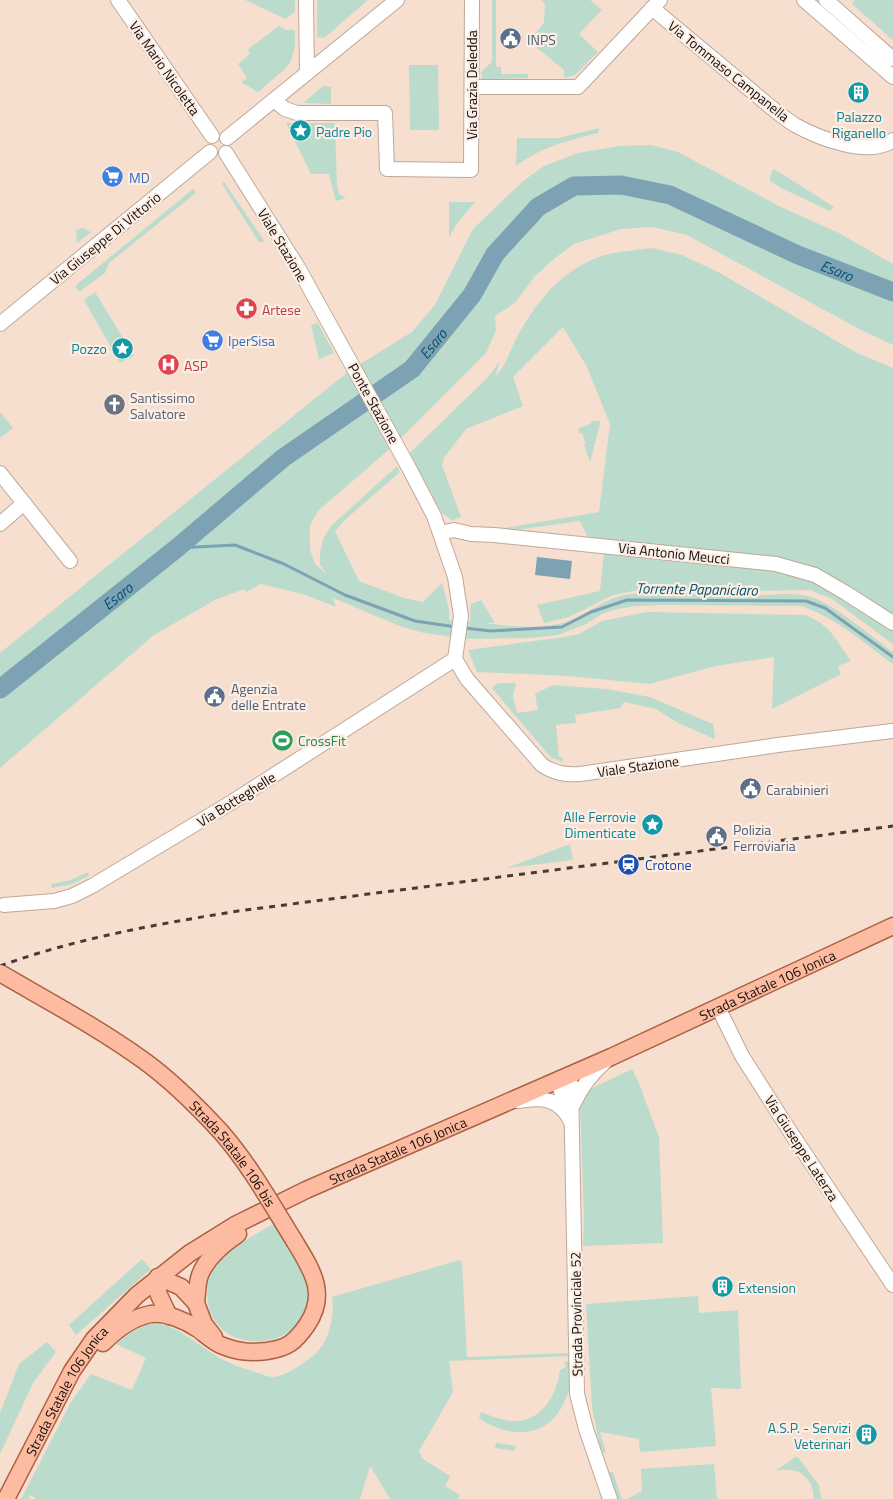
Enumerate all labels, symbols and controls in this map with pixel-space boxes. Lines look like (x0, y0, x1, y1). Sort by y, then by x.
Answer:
street label: Via Tommaso Campanella (664, 15, 794, 127)
street label: Via Mario Nicoletta (124, 16, 206, 120)
public building icon: INPS (499, 27, 523, 51)
place label: INPS (527, 29, 556, 50)
street label: Via Grazia Deledda (461, 30, 482, 140)
building icon: Palazzo Riganello (847, 81, 871, 105)
place label: Palazzo Riganello (832, 106, 886, 143)
place icon: Padre Pio (288, 119, 312, 143)
place label: Padre Pio (316, 121, 372, 142)
supermarket icon: MD (101, 165, 125, 189)
place label: MD (129, 167, 150, 188)
street label: Via Giuseppe Di Vittorio (45, 186, 165, 290)
street label: Viale Stazione (253, 204, 313, 286)
water label: Esaro (817, 253, 857, 287)
pharmacy icon: Artese (234, 297, 258, 321)
place label: Artese (262, 299, 301, 320)
water label: Esaro (413, 323, 453, 364)
supermarket icon: IperSisa (200, 328, 224, 352)
place label: IperSisa (228, 330, 275, 351)
place icon: Pozzo (111, 336, 135, 360)
place label: Pozzo (71, 338, 107, 359)
hospital icon: ASP (156, 353, 180, 377)
place label: ASP (184, 355, 208, 376)
street label: Ponte Stazione (343, 359, 405, 447)
place label: Santissimo Salvatore (130, 387, 195, 424)
church icon: Santissimo Salvatore (102, 393, 126, 417)
street label: Via Antonio Meucci (617, 537, 731, 569)
water label: Esaro (97, 576, 138, 615)
water label: Torrente Papaniciaro (636, 576, 759, 602)
place label: Agenzia delle Entrate (231, 678, 306, 715)
public building icon: Agenzia delle Entrate (203, 684, 227, 708)
sports icon: CrossFit (270, 728, 294, 752)
place label: CrossFit (298, 730, 346, 751)
street label: Viale Stazione (596, 750, 680, 782)
street label: Via Botteghelle (192, 766, 280, 832)
public building icon: Carabinieri (738, 777, 762, 801)
place label: Carabinieri (766, 779, 828, 800)
place label: Alle Ferrovie Dimenticate (563, 806, 636, 843)
place icon: Alle Ferrovie Dimenticate (640, 812, 664, 836)
place label: Polizia Ferroviaria (733, 819, 796, 856)
public building icon: Polizia Ferroviaria (705, 825, 729, 849)
station icon: Crotone (617, 852, 641, 876)
place label: Crotone (645, 854, 692, 875)
street label: Strada Statale 106 Jonica (695, 944, 839, 1025)
street label: Via Giuseppe Laterza (760, 1091, 844, 1205)
street label: Strada Statale 106 bis (185, 1095, 281, 1211)
street label: Strada Statale 106 Jonica (325, 1111, 470, 1189)
street label: Strada Provinciale 52 (564, 1252, 588, 1376)
building icon: Extension (710, 1275, 734, 1299)
place label: Extension (738, 1277, 796, 1298)
street label: Strada Statale 106 Jonica (20, 1321, 112, 1459)
place label: A.S.P. - Servizi Veterinari (768, 1417, 851, 1454)
building icon: A.S.P. - Servizi Veterinari (855, 1423, 879, 1447)

